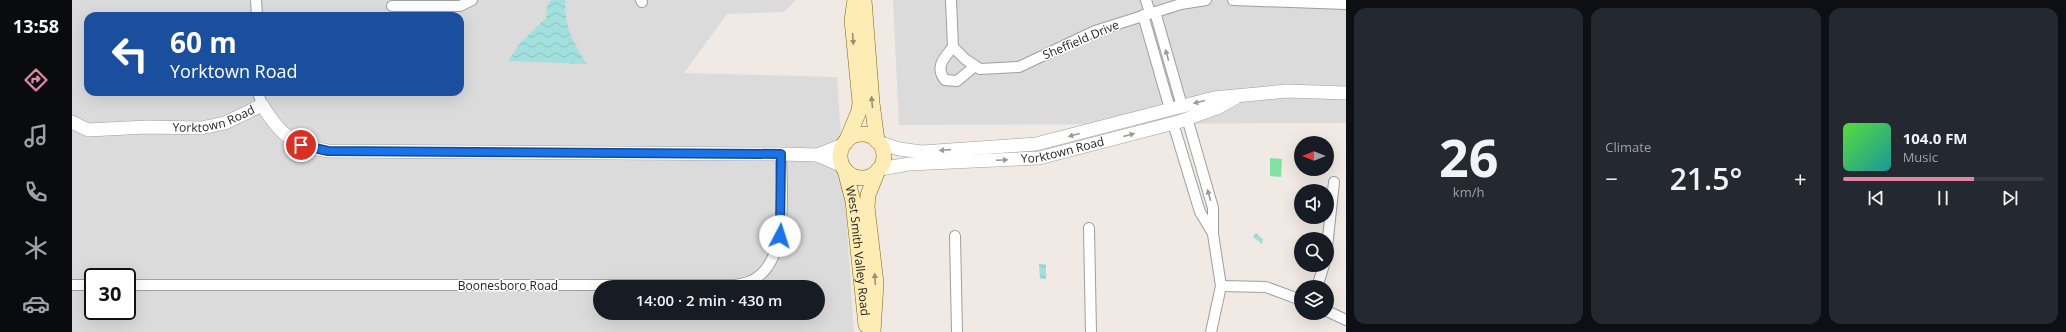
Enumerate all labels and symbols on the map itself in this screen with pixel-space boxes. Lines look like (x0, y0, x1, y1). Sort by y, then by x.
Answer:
street label: Sheffield Drive (1040, 16, 1122, 63)
one-way arrow (850, 33, 857, 45)
one-way arrow (1164, 49, 1170, 61)
one-way arrow (869, 96, 875, 108)
one-way arrow (1193, 99, 1206, 105)
street label: Yorktown Road (172, 101, 257, 136)
pin (284, 128, 318, 162)
street label: Yorktown Road (1020, 132, 1106, 167)
one-way arrow (1068, 132, 1080, 138)
one-way arrow (1123, 132, 1135, 138)
north arrow (1294, 136, 1334, 176)
one-way arrow (939, 147, 951, 154)
one-way arrow (996, 157, 1008, 164)
street label: West Smith Valley Road (841, 184, 874, 317)
one-way arrow (1206, 189, 1212, 201)
position arrow (759, 215, 801, 257)
speed limit sign: 30 (84, 268, 136, 320)
one-way arrow (872, 273, 879, 285)
street label: Boonesboro Road (458, 277, 558, 294)

